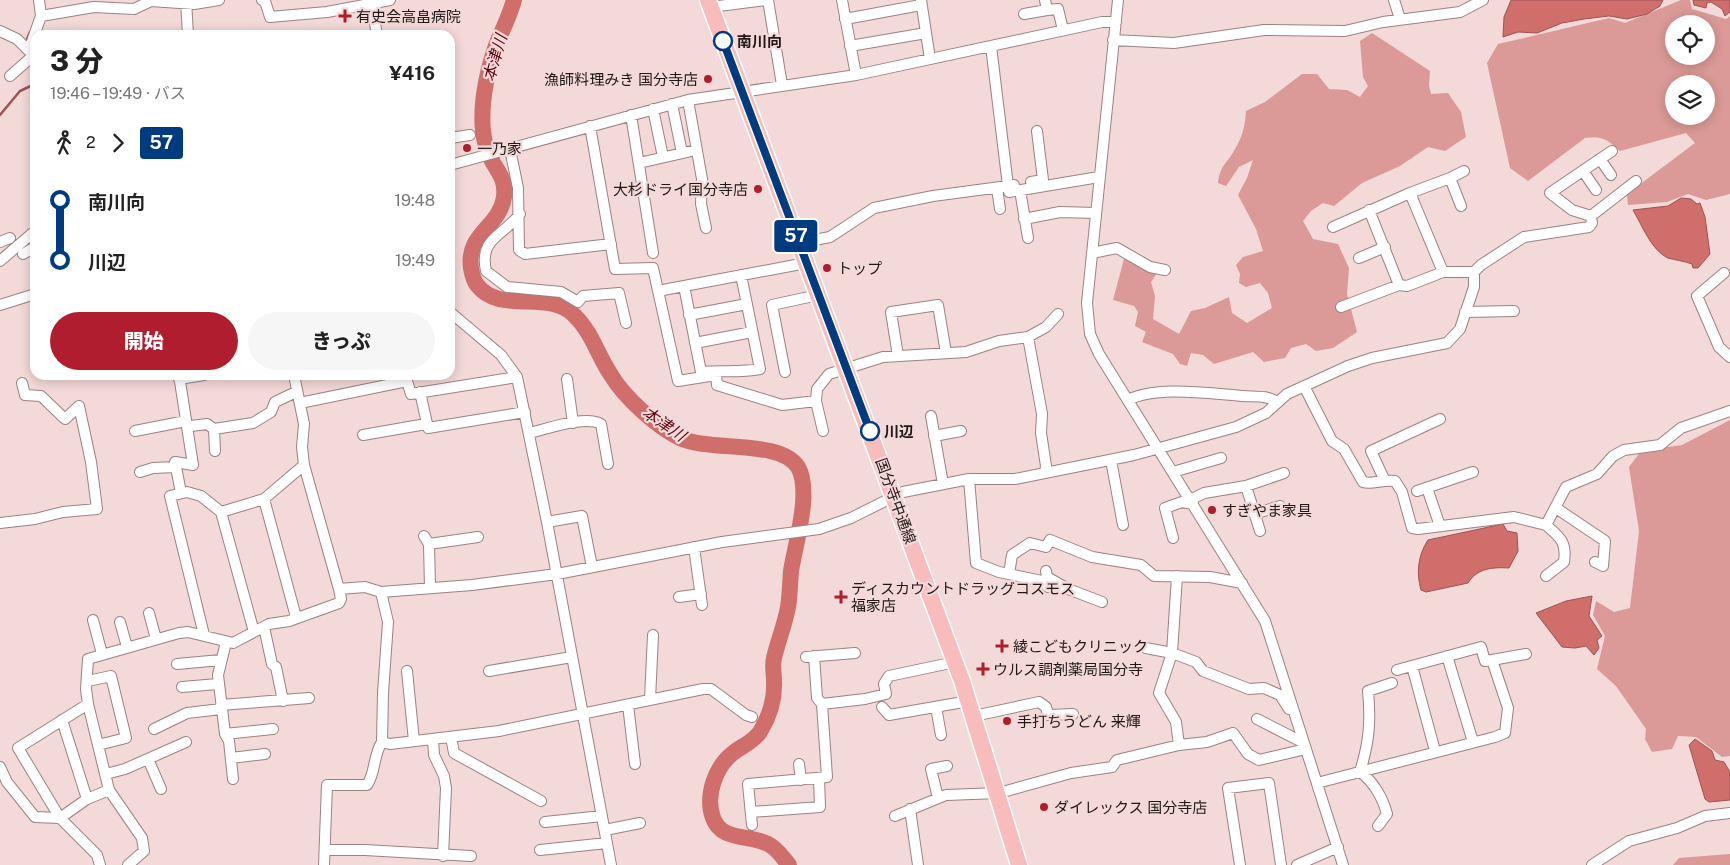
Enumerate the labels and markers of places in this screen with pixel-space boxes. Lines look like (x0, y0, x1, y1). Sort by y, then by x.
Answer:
place label: 有史会高畠病院 (356, 8, 461, 25)
marker: 有史会高畠病院 (338, 9, 352, 23)
marker: 南川向 (713, 31, 733, 51)
place label: 南川向 (737, 33, 782, 50)
place label: 漁師料理みき 国分寺店 (544, 71, 698, 88)
marker: 漁師料理みき 国分寺店 (702, 73, 714, 85)
place label: 一乃家 (477, 140, 522, 157)
marker: 一乃家 (461, 142, 473, 154)
place label: 大杉ドライ国分寺店 (613, 181, 748, 198)
marker: 大杉ドライ国分寺店 (752, 183, 764, 195)
place label: トップ (837, 260, 882, 277)
marker: トップ (821, 262, 833, 274)
marker: 川辺 (860, 421, 880, 441)
place label: 川辺 (884, 423, 914, 440)
place label: すぎやま家具 (1222, 502, 1312, 519)
marker: すぎやま家具 (1206, 504, 1218, 516)
place label: ディスカウントドラッグコスモス 福家店 (851, 580, 1075, 614)
marker: ディスカウントドラッグコスモス 福家店 (835, 591, 847, 603)
place label: 綾こどもクリニック (1013, 638, 1148, 655)
marker: 綾こどもクリニック (995, 639, 1009, 653)
place label: ウルス調剤薬局国分寺 (993, 661, 1143, 678)
marker: ウルス調剤薬局国分寺 (977, 663, 989, 675)
place label: 手打ちうどん 来輝 (1017, 713, 1141, 730)
marker: 手打ちうどん 来輝 (1001, 715, 1013, 727)
place label: ダイレックス 国分寺店 (1054, 799, 1207, 816)
marker: ダイレックス 国分寺店 (1038, 801, 1050, 813)

